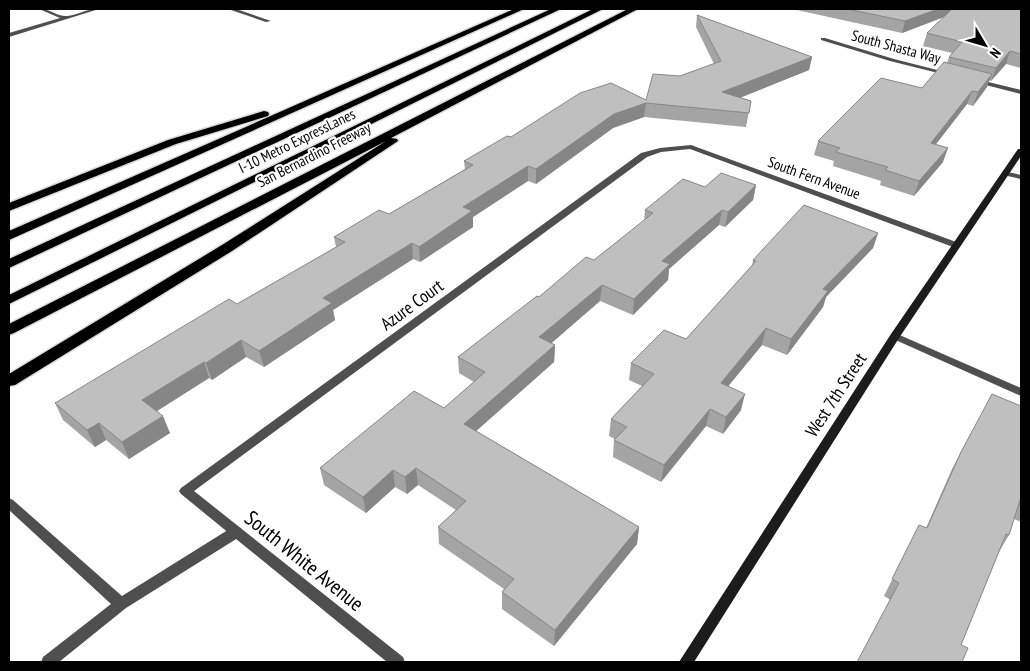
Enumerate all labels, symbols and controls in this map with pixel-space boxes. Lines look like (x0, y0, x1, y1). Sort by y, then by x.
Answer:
north arrow (960, 20, 1010, 70)
street label: South Shasta Way (849, 25, 943, 68)
text: N (986, 44, 1005, 62)
street label: I-10 Metro ExpressLanes (235, 104, 358, 177)
street label: San Bernardino Freeway (254, 118, 374, 191)
street label: South Fern Avenue (765, 152, 863, 203)
street label: Azure Court (376, 274, 448, 335)
street label: West 7th Street (800, 348, 871, 441)
street label: South White Avenue (239, 504, 369, 617)

